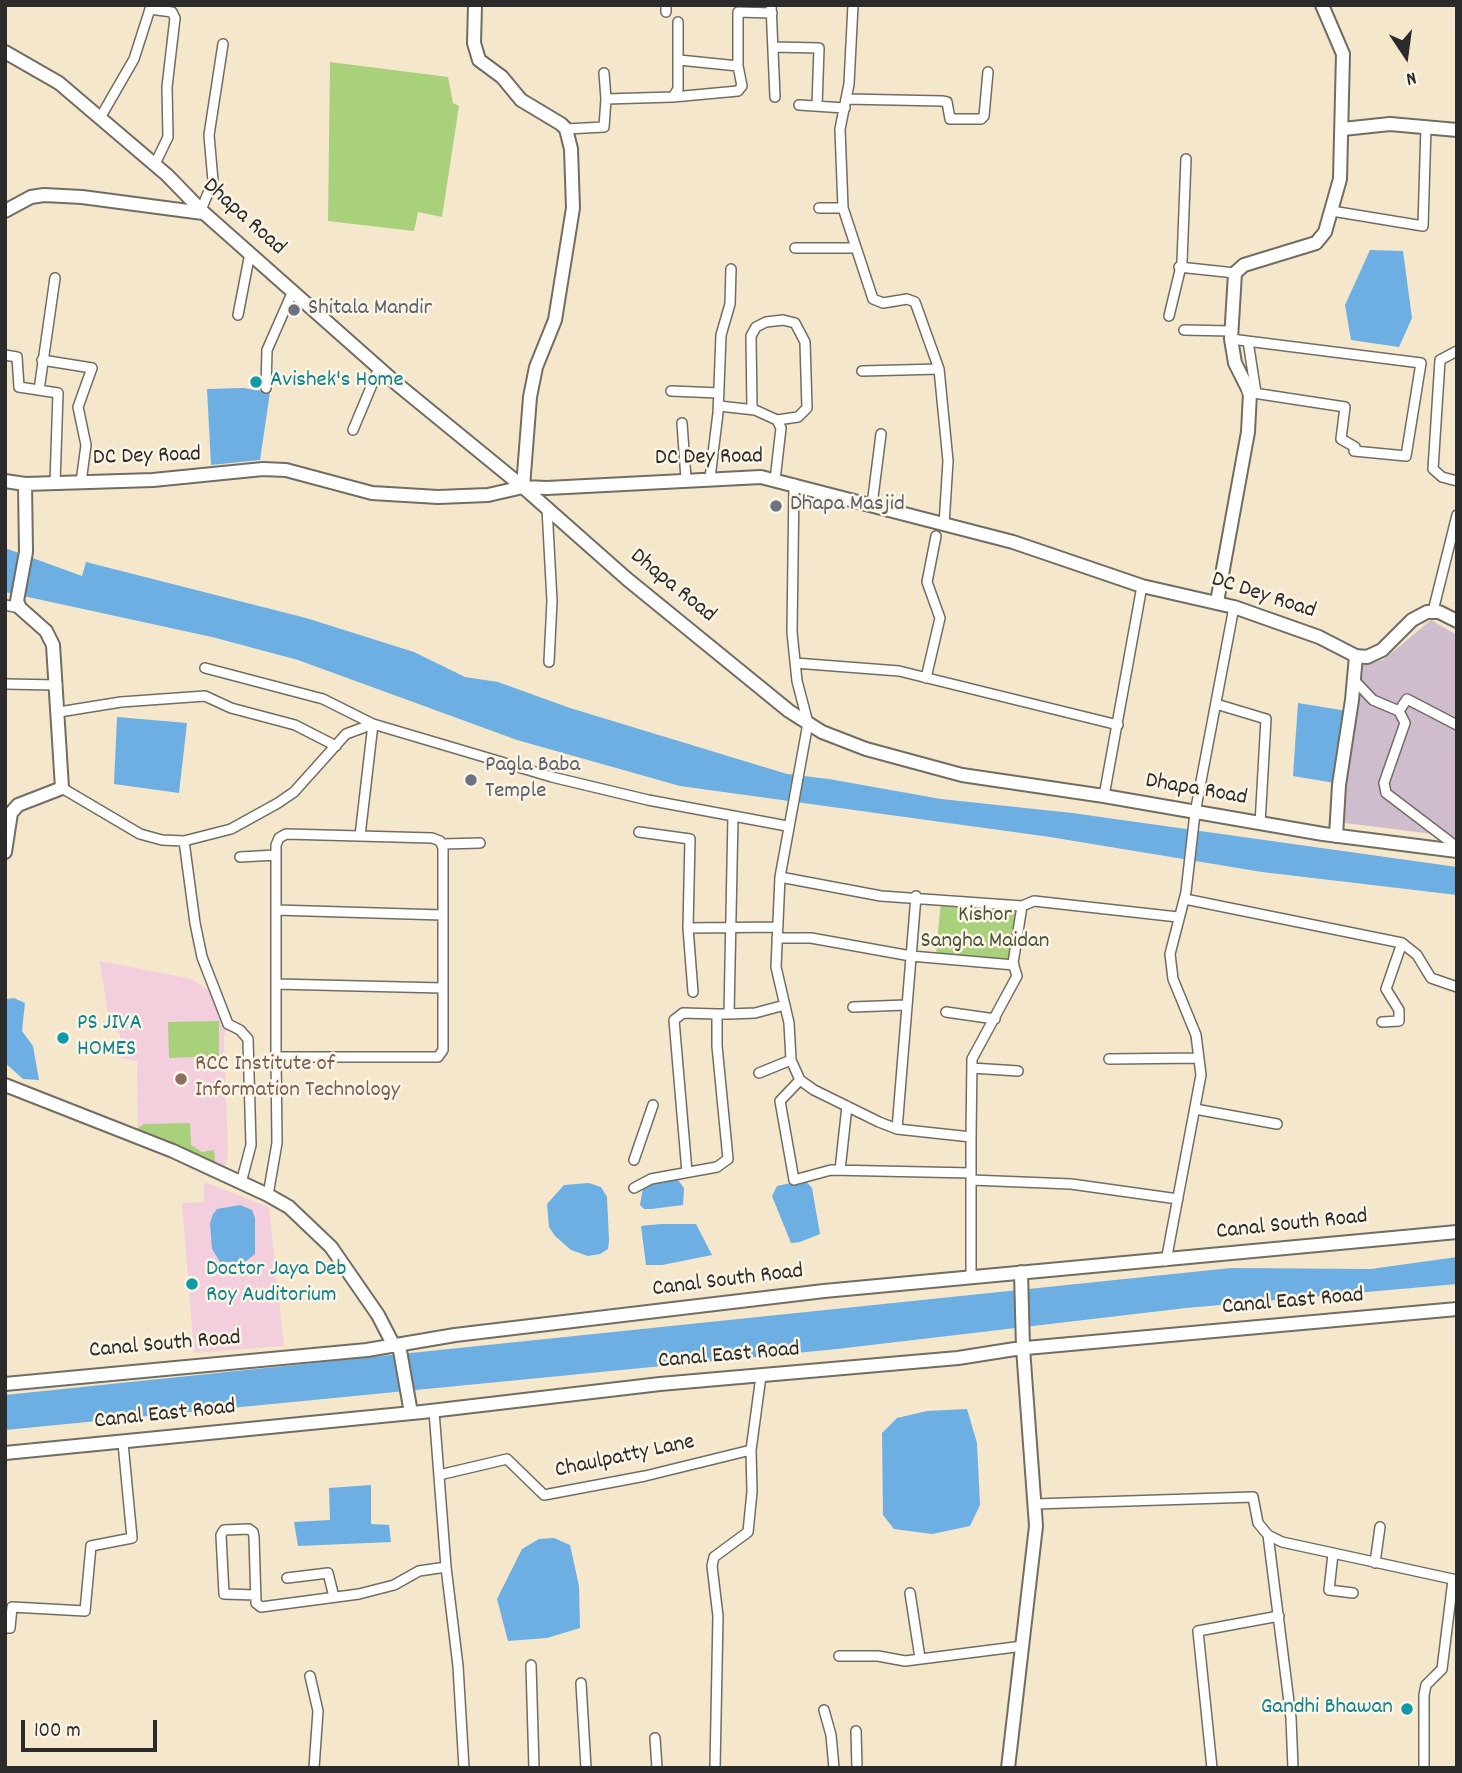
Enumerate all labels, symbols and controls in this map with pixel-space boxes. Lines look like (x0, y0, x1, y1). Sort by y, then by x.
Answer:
north arrow (1371, 21, 1441, 91)
text: N (1403, 63, 1418, 91)
street label: Dhapa Road (196, 173, 290, 263)
place label: Shitala Mandir (308, 296, 432, 324)
marker: Shitala Mandir (286, 302, 302, 318)
place label: Avishek's Home (270, 368, 404, 396)
marker: Avishek's Home (248, 374, 264, 390)
street label: DC Dey Road (93, 442, 201, 474)
street label: DC Dey Road (655, 444, 763, 474)
place label: Dhapa Masjid (790, 492, 905, 520)
marker: Dhapa Masjid (768, 498, 784, 514)
street label: Dhapa Road (623, 544, 721, 630)
street label: DC Dey Road (1207, 567, 1319, 627)
place label: Pagla Baba Temple (485, 753, 580, 807)
street label: Dhapa Road (1143, 768, 1249, 814)
marker: Pagla Baba Temple (463, 772, 479, 788)
park label: Kishor Sangha Maidan (921, 903, 1049, 957)
place label: PS JIVA HOMES (77, 1011, 142, 1065)
marker: PS JIVA HOMES (55, 1030, 71, 1046)
place label: RCC Institute of Information Technology (195, 1052, 400, 1106)
marker: RCC Institute of Information Technology (173, 1071, 189, 1087)
street label: Canal South Road (1215, 1204, 1369, 1248)
place label: Doctor Jaya Deb Roy Auditorium (206, 1257, 346, 1311)
street label: Canal South Road (651, 1259, 805, 1305)
marker: Doctor Jaya Deb Roy Auditorium (184, 1276, 200, 1292)
street label: Canal East Road (1221, 1283, 1365, 1323)
street label: Canal South Road (88, 1326, 242, 1366)
street label: Canal East Road (657, 1337, 801, 1377)
street label: Canal East Road (93, 1395, 237, 1437)
street label: Chaulpatty Lane (553, 1430, 697, 1486)
place label: Gandhi Bhawan (1261, 1695, 1393, 1723)
marker: Gandhi Bhawan (1399, 1701, 1415, 1717)
scale bar (24, 1706, 161, 1750)
text: 100 m (34, 1717, 81, 1747)

